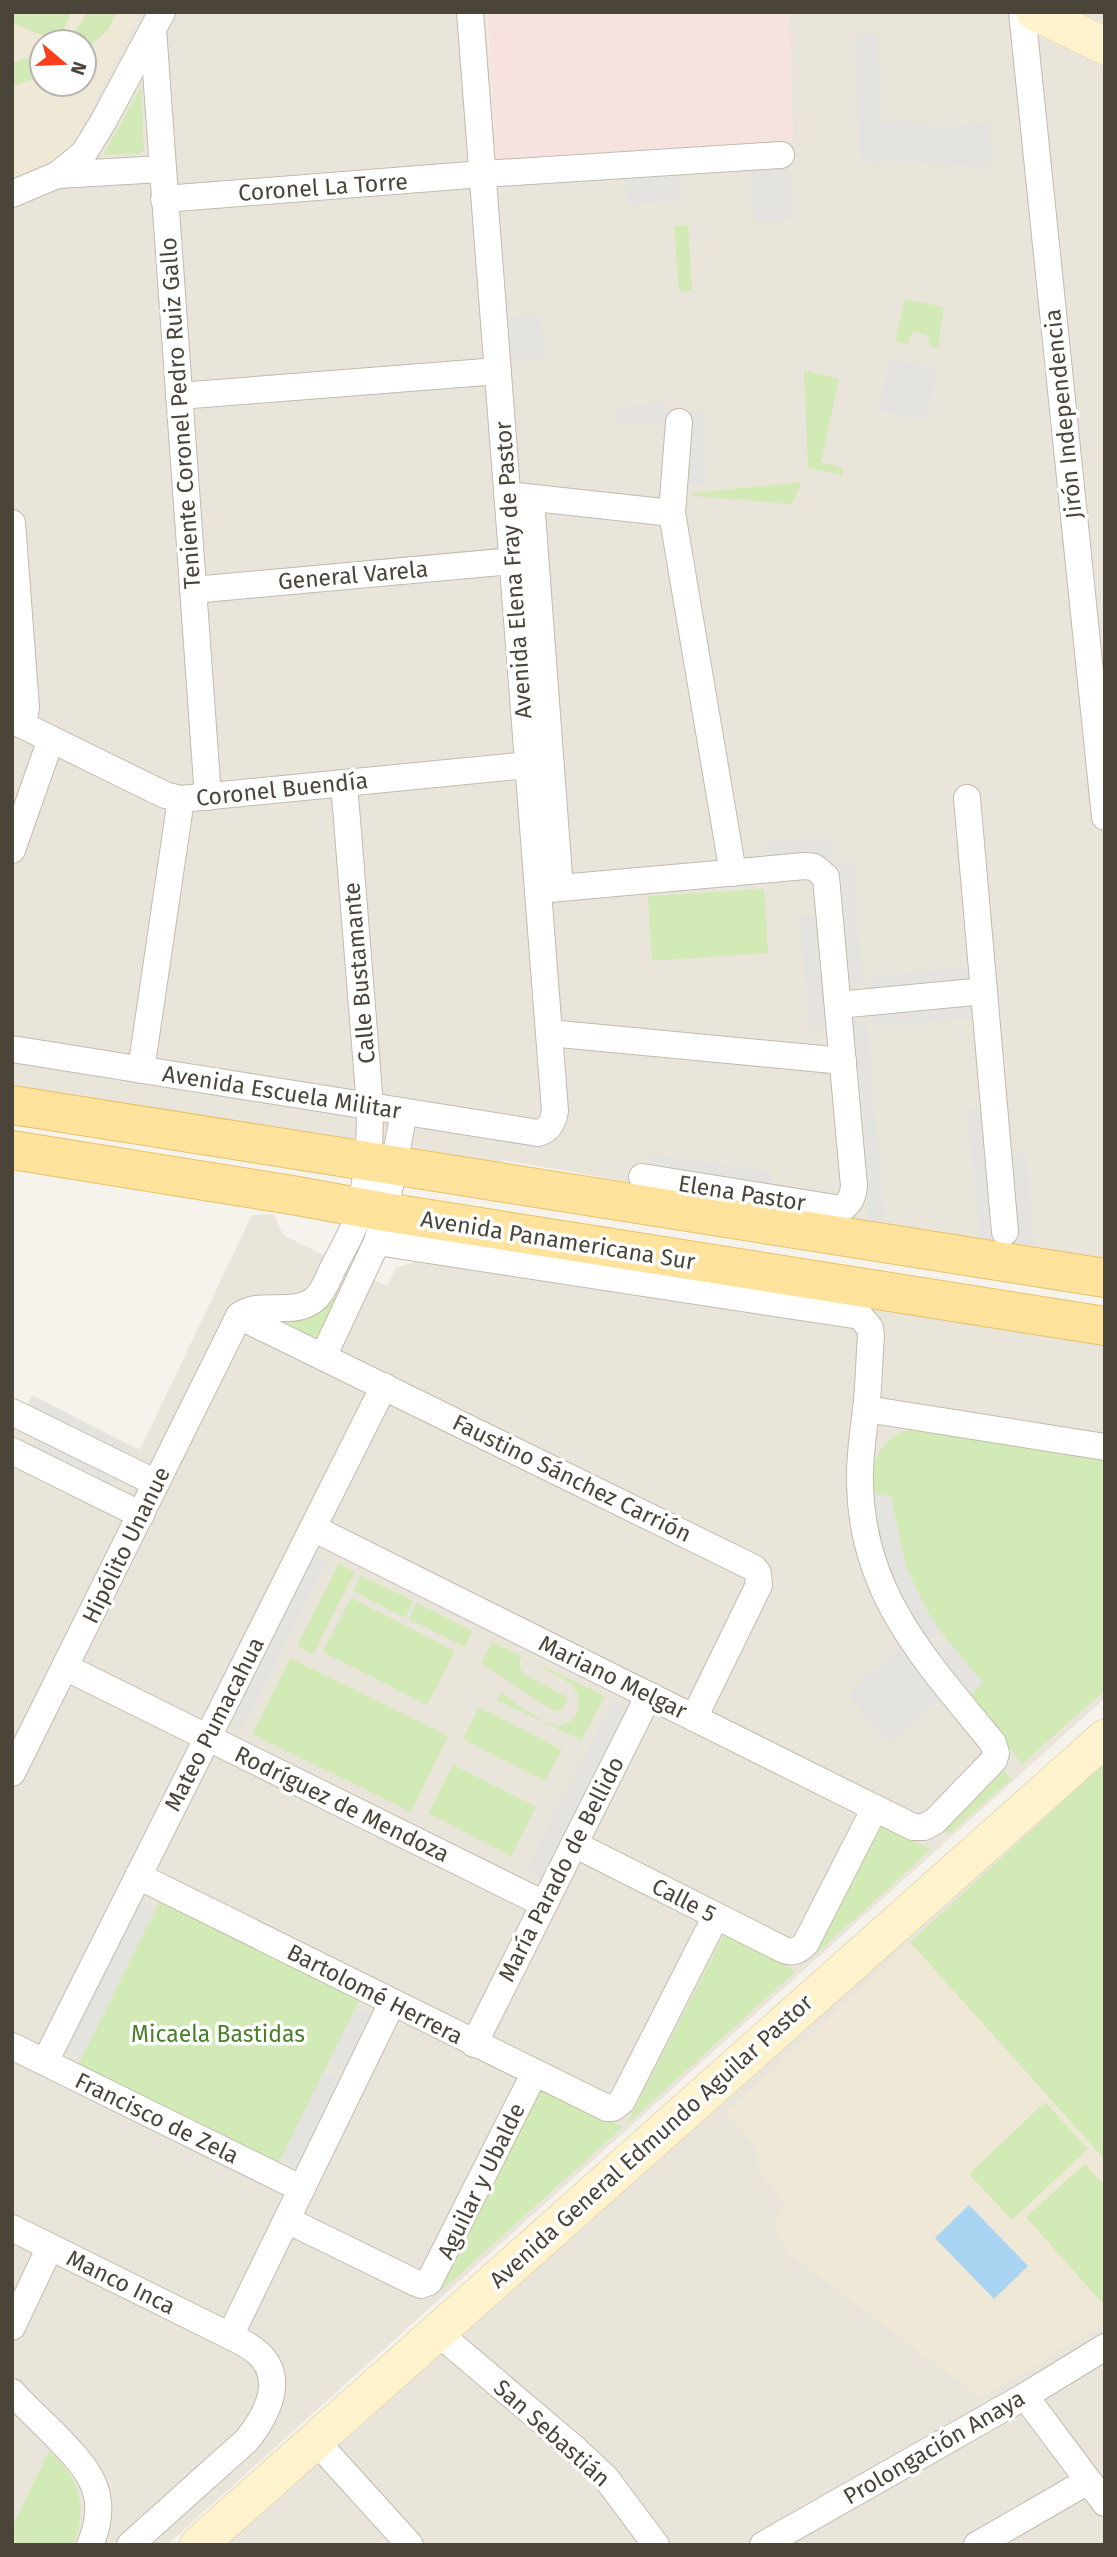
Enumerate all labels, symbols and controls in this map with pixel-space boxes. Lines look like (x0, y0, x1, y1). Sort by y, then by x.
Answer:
north arrow (28, 28, 98, 98)
text: N (66, 59, 92, 78)
street label: Coronel La Torre (237, 167, 409, 207)
street label: Teniente Coronel Pedro Ruiz Gallo (154, 236, 206, 590)
street label: Jirón Independencia (1038, 308, 1088, 520)
street label: Avenida Elena Fray de Pastor (489, 420, 537, 720)
street label: General Varela (277, 554, 429, 596)
street label: Coronel Buendía (195, 766, 369, 812)
street label: Calle Bustamante (337, 881, 381, 1065)
street label: Avenida Escuela Militar (161, 1059, 403, 1125)
street label: Elena Pastor (676, 1169, 808, 1217)
street label: Avenida Panamericana Sur (419, 1204, 697, 1276)
street label: Faustino Sánchez Carrión (448, 1408, 696, 1548)
street label: Hipólito Unanue (76, 1462, 176, 1628)
street label: Mariano Melgar (534, 1629, 692, 1725)
street label: Mateo Pumacahua (158, 1632, 270, 1816)
street label: Rodríguez de Mendoza (230, 1740, 454, 1868)
street label: María Parado de Bellido (492, 1752, 630, 1986)
street label: Calle 5 (647, 1872, 721, 1928)
street label: Bartolomé Herrera (282, 1938, 468, 2050)
street label: Avenida General Edmundo Aguilar Pastor (484, 1988, 818, 2294)
park label: Micaela Bastidas (131, 2020, 305, 2048)
street label: Francisco de Zela (71, 2066, 243, 2170)
street label: Aguilar y Ubalde (431, 2098, 531, 2264)
street label: Manco Inca (62, 2244, 180, 2320)
street label: San Sebastián (488, 2373, 616, 2493)
street label: Prolongación Anaya (838, 2384, 1030, 2510)

